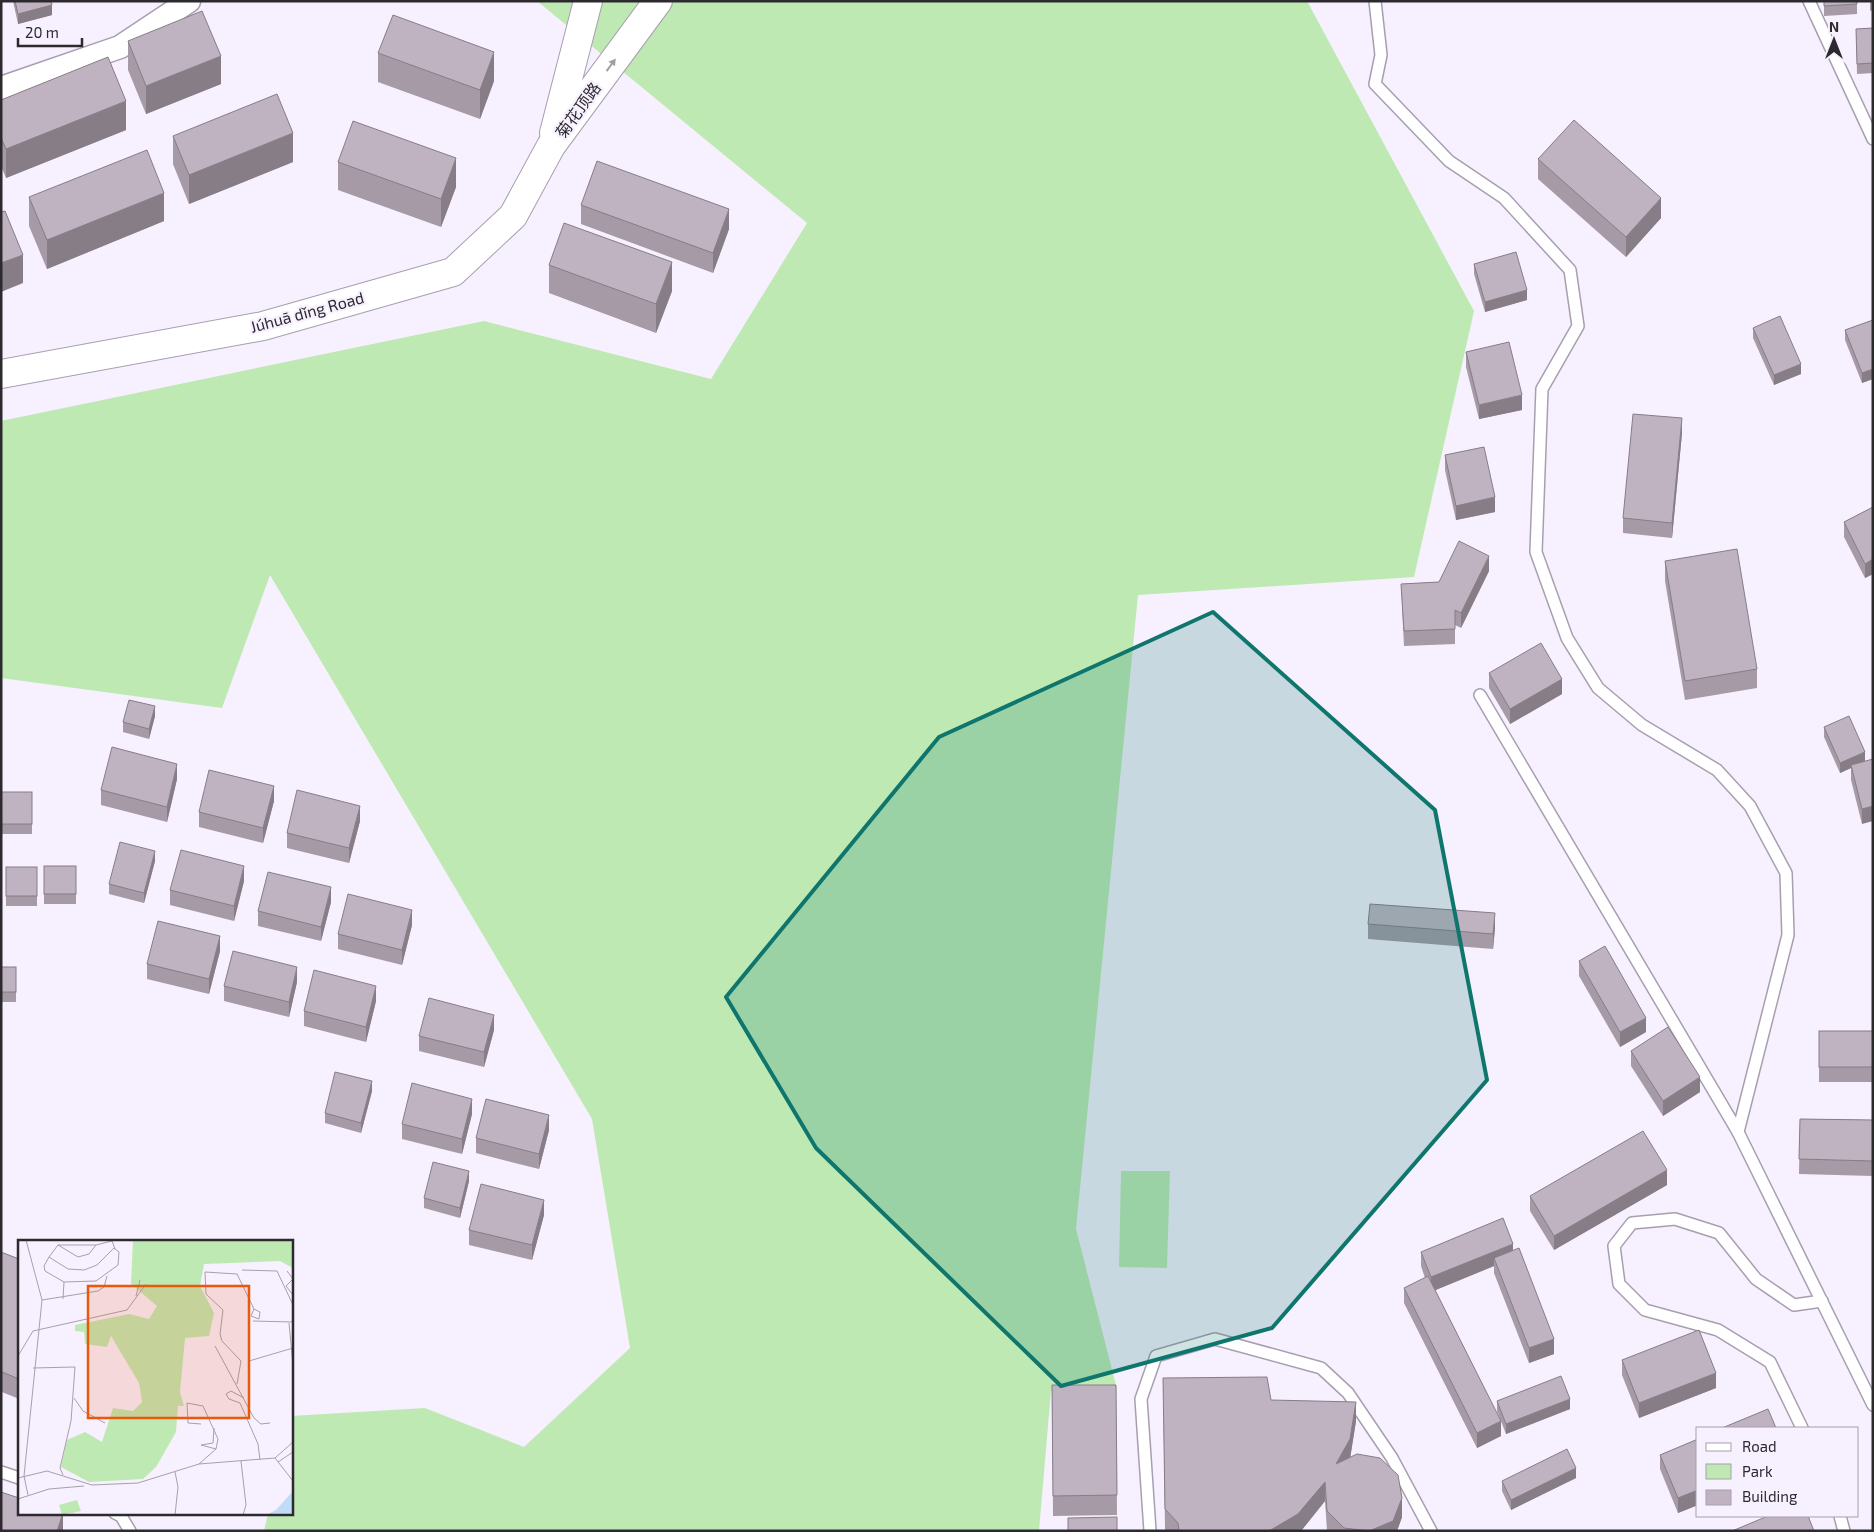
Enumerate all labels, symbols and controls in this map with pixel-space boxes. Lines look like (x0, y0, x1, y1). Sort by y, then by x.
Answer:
scale bar (18, 15, 81, 47)
north arrow (1809, 15, 1859, 65)
text: N (1829, 18, 1839, 35)
text: 20 m (25, 23, 59, 41)
one-way arrow (606, 58, 616, 72)
street label: 菊花顶路 (551, 78, 604, 141)
street label: Júhuā dǐng Road (248, 287, 366, 336)
inset map (18, 1240, 292, 1514)
legend (1696, 1427, 1859, 1517)
text: Road (1742, 1437, 1777, 1455)
text: Park (1742, 1462, 1773, 1480)
text: Building (1742, 1487, 1798, 1505)

